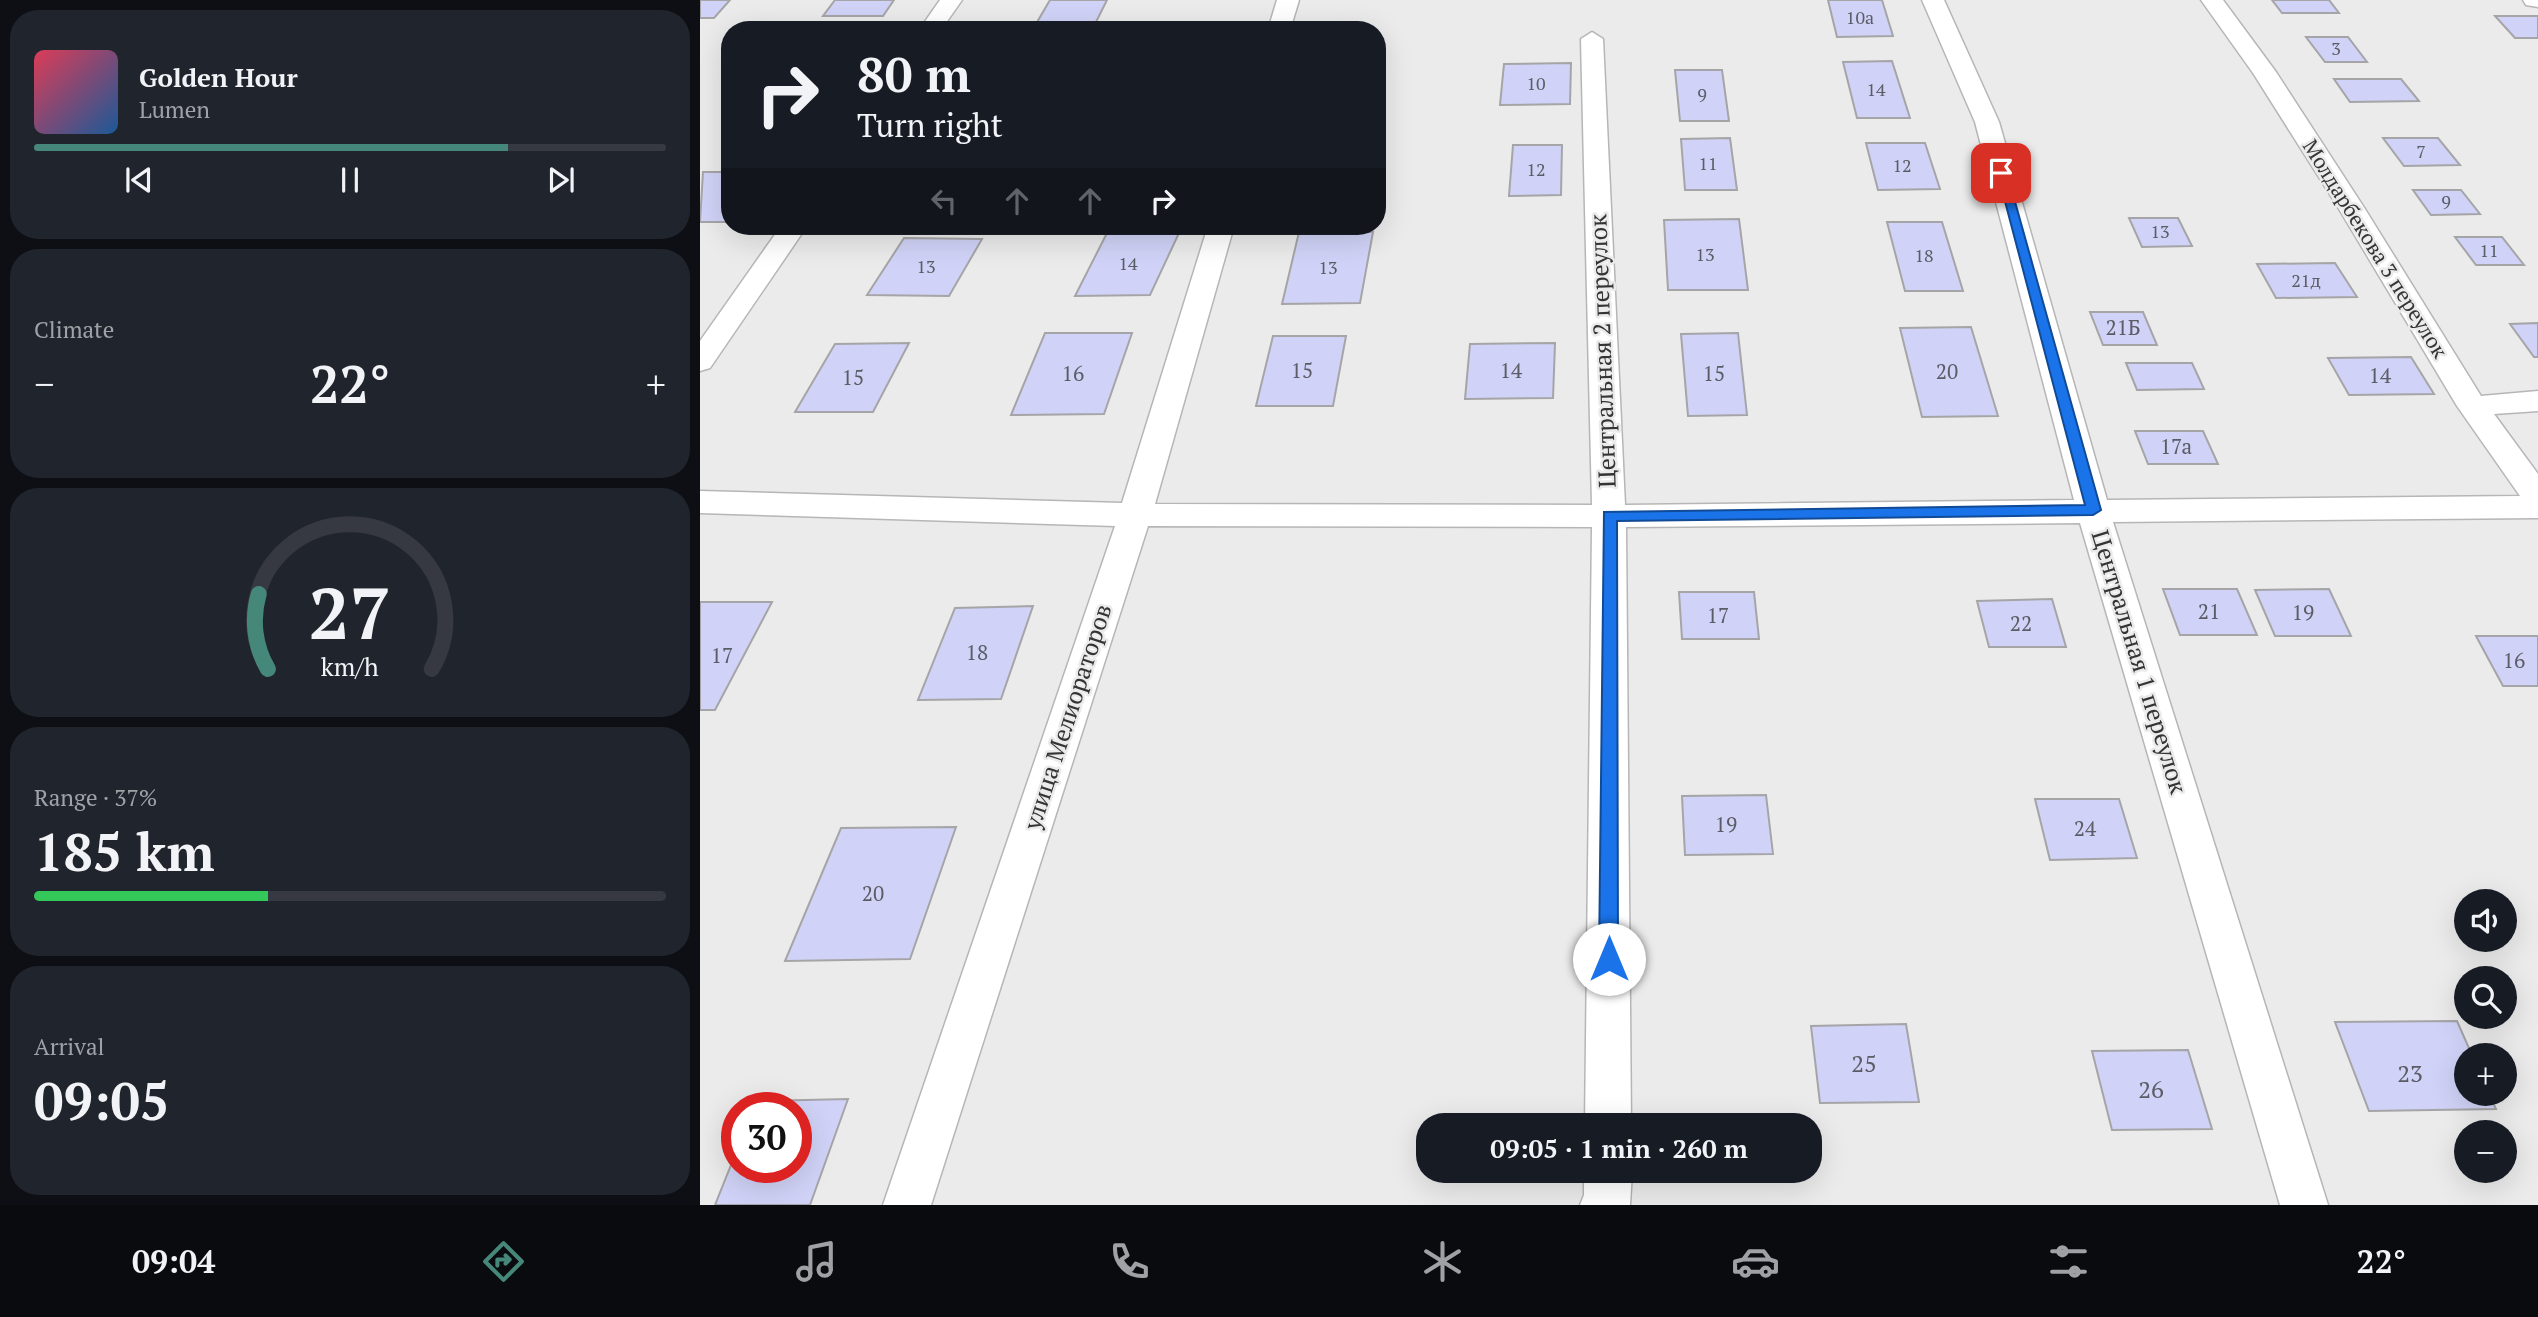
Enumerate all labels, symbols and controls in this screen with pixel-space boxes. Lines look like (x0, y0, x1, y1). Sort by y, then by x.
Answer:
house number: 10а (1846, 5, 1874, 29)
house number: 3 (2331, 36, 2341, 60)
text: 80 m (857, 41, 971, 106)
icon: right (742, 49, 833, 140)
text: Golden Hour (139, 60, 298, 94)
house number: 10 (1526, 71, 1546, 95)
house number: 14 (1866, 77, 1886, 101)
house number: 9 (1697, 82, 1707, 106)
text: Lumen (139, 94, 210, 125)
text: Turn right (857, 104, 1003, 146)
street label: Молдарбекова 3 переулок (2297, 134, 2455, 364)
house number: 7 (2416, 139, 2426, 163)
pin (1971, 143, 2031, 203)
house number: 11 (1698, 151, 1718, 175)
house number: 12 (1892, 153, 1912, 177)
icon: arrive (1982, 154, 2020, 192)
house number: 12 (1526, 157, 1546, 181)
icon: previous (120, 161, 158, 199)
icon: pause (331, 161, 369, 199)
icon: next (542, 161, 580, 199)
icon: left (925, 182, 963, 220)
icon: ahead (998, 182, 1036, 220)
icon: ahead (1071, 182, 1109, 220)
icon: right (1144, 182, 1182, 220)
house number: 9 (2441, 189, 2451, 213)
street label: Центральная 2 переулок (1581, 214, 1623, 488)
house number: 13 (2150, 219, 2170, 243)
house number: 11 (2479, 238, 2499, 262)
house number: 13 (1695, 242, 1715, 266)
house number: 18 (1914, 243, 1934, 267)
house number: 14 (1118, 251, 1138, 275)
house number: 13 (916, 254, 936, 278)
house number: 13 (1318, 255, 1338, 279)
house number: 21д (2291, 268, 2321, 292)
house number: 21Б (2106, 313, 2141, 341)
text: Climate (34, 314, 114, 345)
text: 22° (310, 349, 390, 418)
house number: 15 (1291, 356, 1313, 384)
house number: 14 (1500, 356, 1523, 384)
house number: 20 (1936, 357, 1958, 385)
text: − (34, 359, 54, 409)
text: + (646, 359, 666, 409)
house number: 16 (1062, 359, 1084, 387)
house number: 15 (1703, 359, 1725, 387)
house number: 14 (2369, 361, 2392, 389)
house number: 15 (842, 363, 864, 391)
house number: 17а (2160, 432, 2192, 460)
street label: Центральная 1 переулок (2085, 526, 2195, 797)
text: 27 (309, 563, 391, 660)
house number: 21 (2198, 597, 2220, 625)
house number: 19 (2292, 598, 2314, 626)
street label: улица Мелиораторов (1015, 600, 1119, 835)
house number: 17 (1707, 601, 1729, 629)
house number: 22 (2010, 609, 2032, 637)
house number: 18 (966, 638, 988, 666)
house number: 17 (711, 641, 733, 669)
house number: 16 (2503, 646, 2525, 674)
text: km/h (321, 649, 379, 682)
text: Range · 37% (34, 782, 157, 813)
house number: 19 (1715, 810, 1737, 838)
house number: 24 (2074, 814, 2097, 842)
text: 185 km (34, 817, 215, 886)
house number: 20 (862, 879, 884, 907)
map controls (2454, 889, 2517, 1183)
button: sound (2454, 889, 2517, 952)
position arrow (1572, 922, 1646, 996)
button: search (2454, 966, 2517, 1029)
text: Arrival (34, 1031, 105, 1062)
button: + (2454, 1043, 2517, 1106)
house number: 25 (1851, 1047, 1877, 1079)
house number: 23 (2397, 1057, 2423, 1089)
text: 09:05 (34, 1066, 169, 1135)
house number: 26 (2138, 1073, 2164, 1105)
speed limit sign: 30 (721, 1092, 812, 1183)
button: − (2454, 1120, 2517, 1183)
text: 09:05 · 1 min · 260 m (1490, 1131, 1748, 1165)
icon: directions (479, 1237, 528, 1286)
icon: music (792, 1237, 841, 1286)
icon: phone (1105, 1237, 1154, 1286)
icon: climate (1418, 1237, 1467, 1286)
icon: car (1731, 1237, 1780, 1286)
icon: filters (2044, 1237, 2093, 1286)
text: 09:04 (132, 1240, 215, 1282)
text: 22° (2357, 1240, 2406, 1282)

